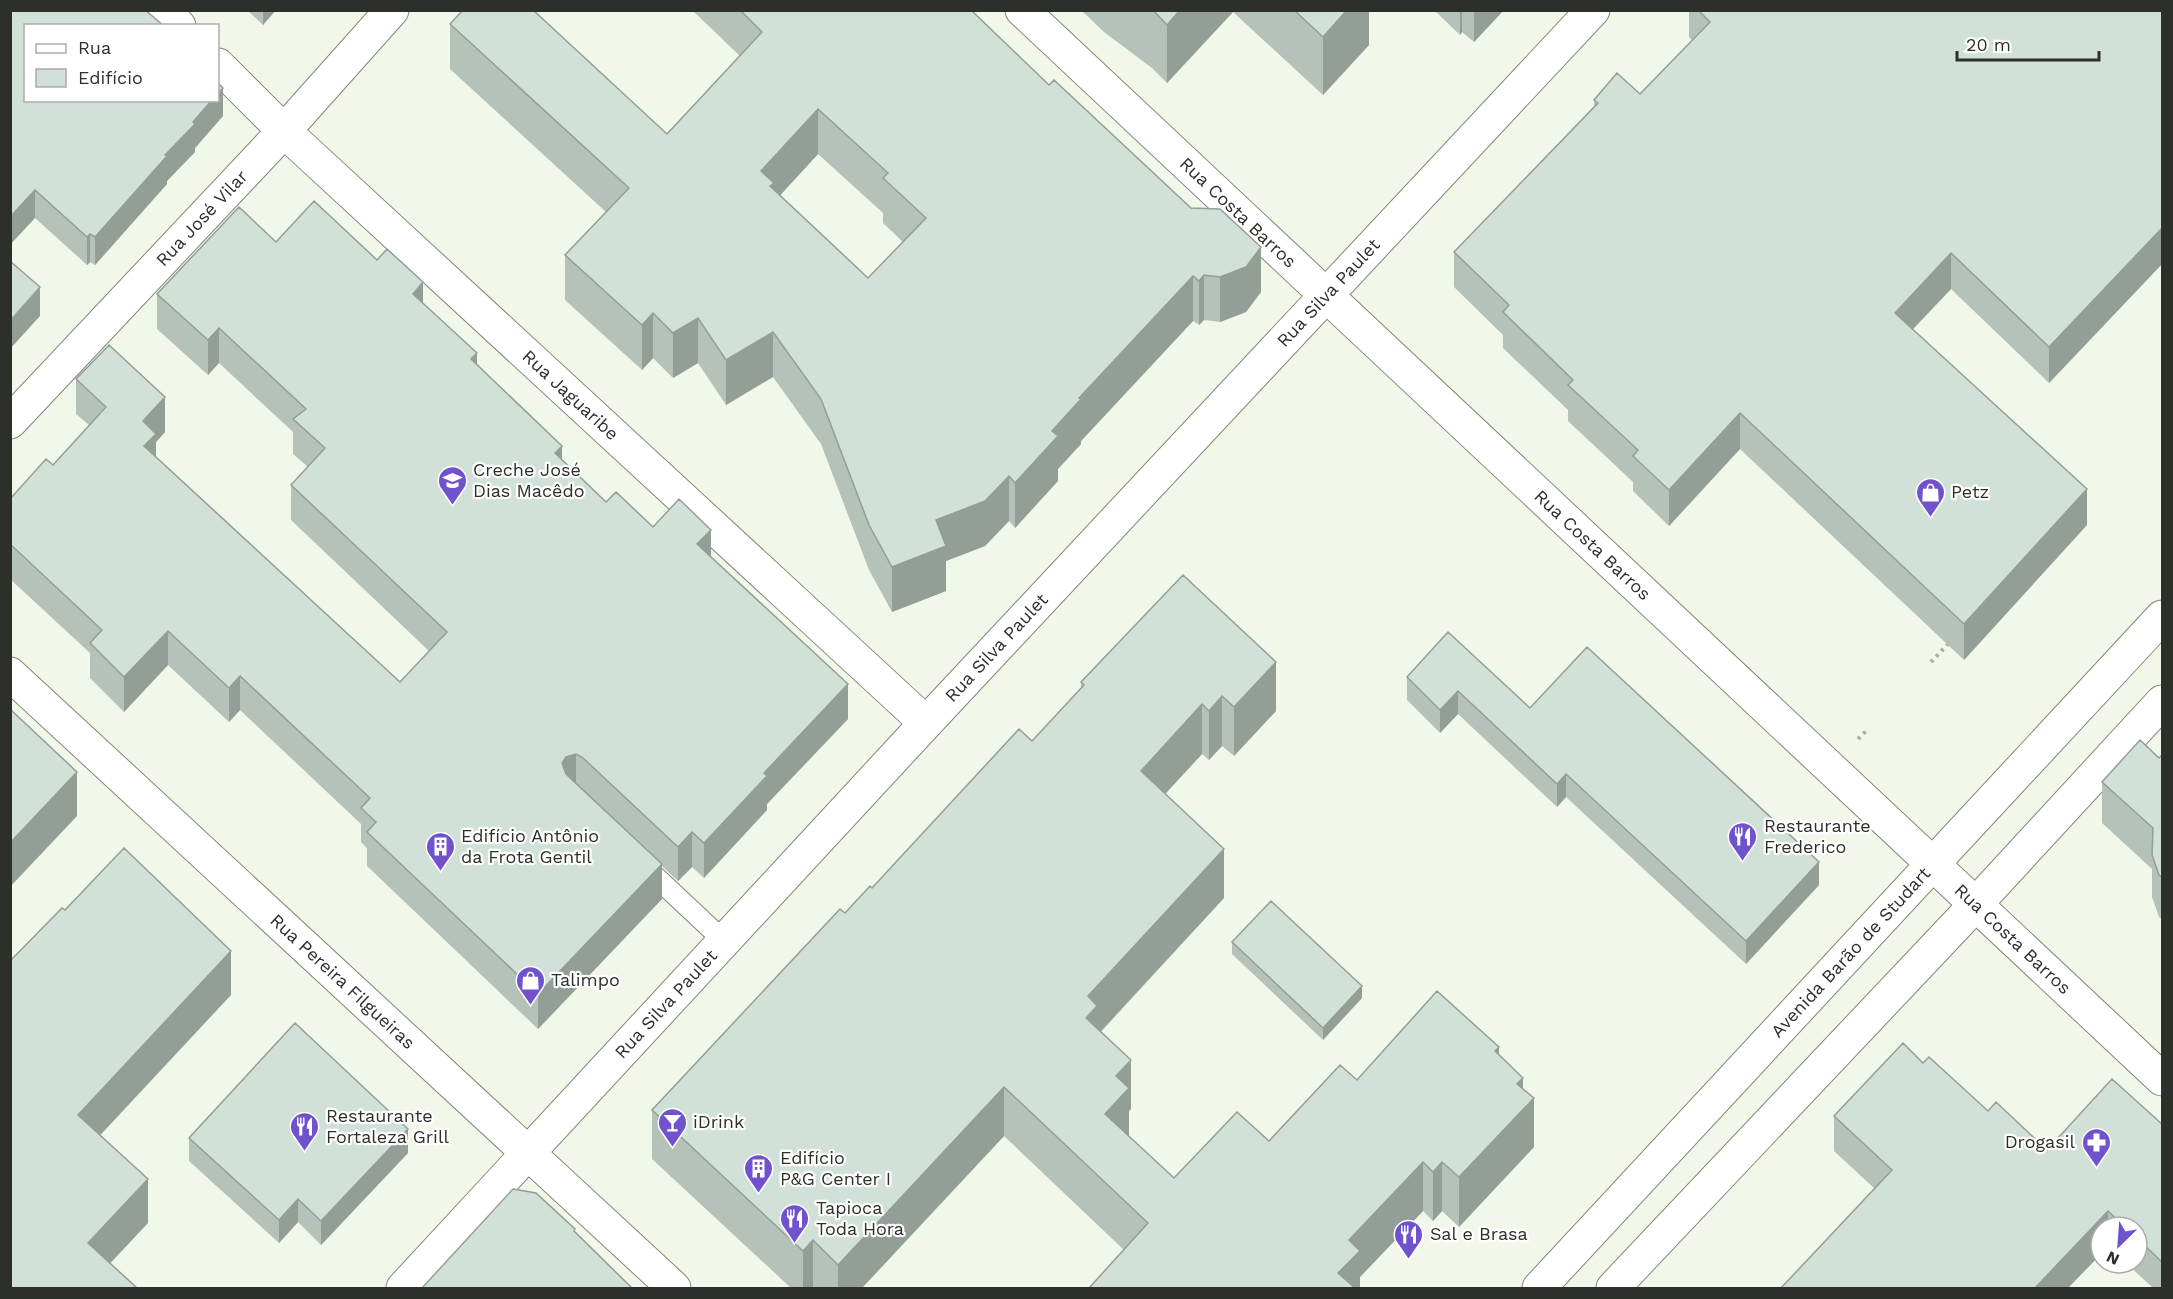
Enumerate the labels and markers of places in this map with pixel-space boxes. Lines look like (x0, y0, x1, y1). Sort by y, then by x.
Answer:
place label: Creche José Dias Macêdo (473, 459, 585, 501)
school or university icon: Creche José Dias Macêdo (436, 464, 468, 506)
shop icon: Petz (1914, 476, 1946, 518)
place label: Petz (1951, 481, 1989, 502)
place label: Restaurante Frederico (1764, 815, 1871, 857)
restaurant icon: Restaurante Frederico (1727, 820, 1759, 862)
place label: Edifício Antônio da Frota Gentil (461, 825, 599, 867)
building icon: Edifício Antônio da Frota Gentil (424, 830, 456, 872)
shop icon: Talimpo (514, 964, 546, 1006)
place label: Talimpo (551, 969, 620, 990)
place label: Restaurante Fortaleza Grill (326, 1105, 449, 1147)
bar icon: iDrink (656, 1106, 688, 1148)
restaurant icon: Restaurante Fortaleza Grill (289, 1110, 321, 1152)
place label: iDrink (693, 1111, 744, 1132)
pharmacy icon: Drogasil (2080, 1126, 2112, 1168)
place label: Drogasil (2005, 1131, 2075, 1152)
place label: Edifício P&G Center I (780, 1147, 891, 1189)
building icon: Edifício P&G Center I (743, 1152, 775, 1194)
place label: Tapioca Toda Hora (816, 1197, 904, 1239)
restaurant icon: Tapioca Toda Hora (779, 1202, 811, 1244)
restaurant icon: Sal e Brasa (1393, 1218, 1425, 1260)
place label: Sal e Brasa (1430, 1223, 1528, 1244)

